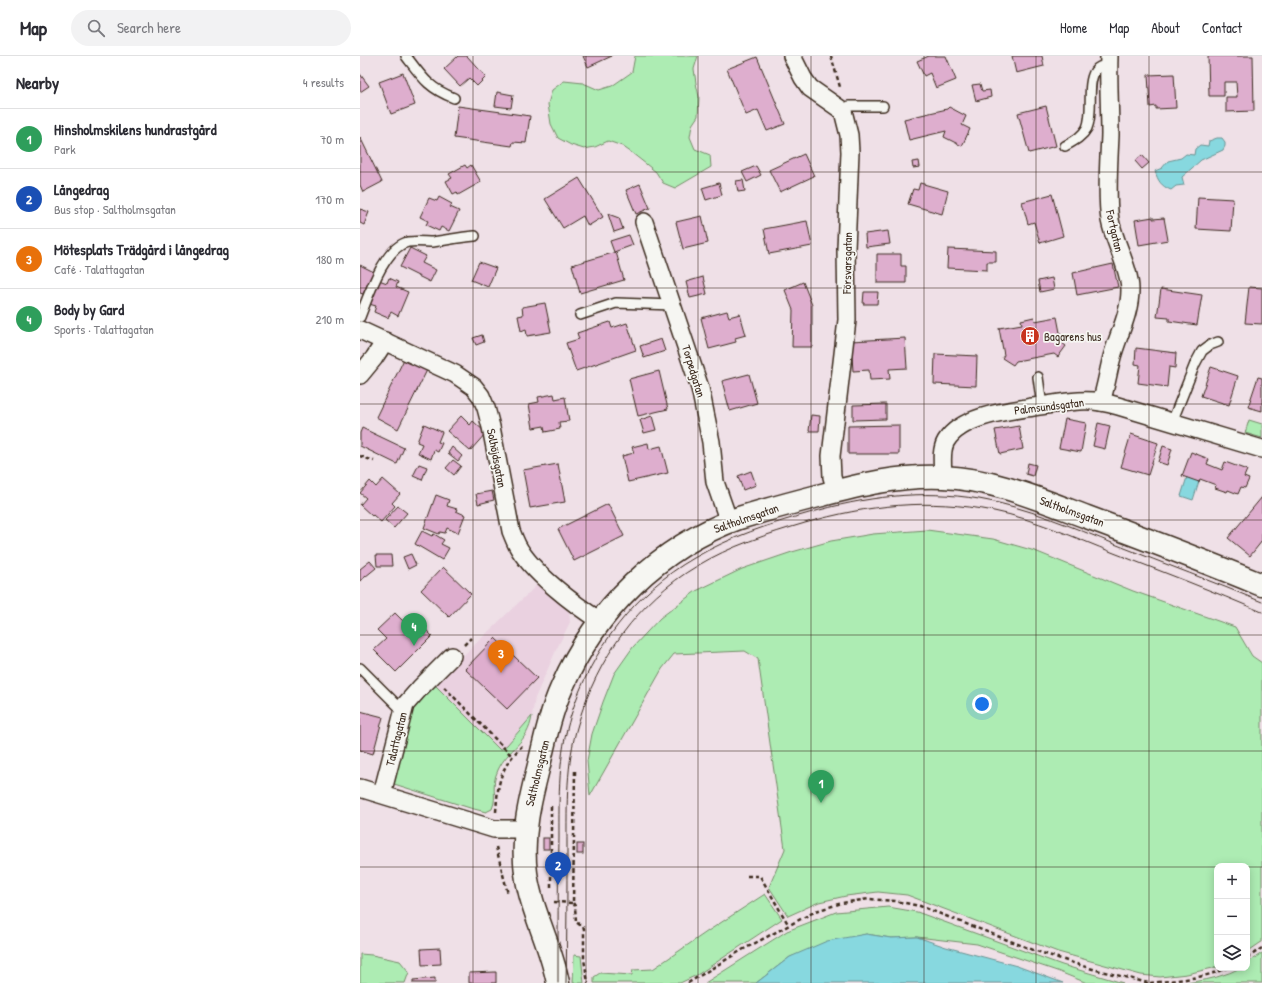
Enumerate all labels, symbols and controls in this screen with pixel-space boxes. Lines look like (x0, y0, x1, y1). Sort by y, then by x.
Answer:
search box (71, 10, 351, 46)
text: Map (20, 15, 47, 41)
icon: search (85, 17, 107, 39)
text: Search here (117, 17, 181, 38)
text: Home (1060, 18, 1087, 37)
text: Map (1109, 18, 1129, 37)
text: About (1151, 18, 1180, 37)
text: Contact (1202, 18, 1242, 37)
text: Nearby (16, 71, 59, 94)
text: 4 results (303, 73, 344, 91)
text: Hinsholmskilens hundrastgård (54, 119, 217, 140)
text: 1 (27, 130, 31, 148)
text: 70 m (320, 130, 344, 148)
text: Park (54, 140, 76, 158)
text: Långedrag (54, 179, 109, 200)
text: 2 (26, 190, 32, 208)
text: 170 m (315, 190, 344, 208)
text: Bus stop · Saltholmsgatan (54, 200, 176, 218)
street label: Fortgatan (1102, 207, 1128, 254)
street label: Försvarsgatan (838, 232, 856, 295)
text: Mötesplats Trädgård i långedrag (54, 239, 229, 260)
text: 3 (26, 250, 32, 268)
text: 180 m (316, 250, 344, 268)
text: Café · Talattagatan (54, 260, 145, 278)
text: Body by Gard (54, 299, 124, 320)
text: 4 (27, 310, 31, 328)
text: 210 m (316, 310, 344, 328)
text: Sports · Talattagatan (54, 320, 154, 338)
building icon: Bagarens hus (1019, 325, 1041, 347)
place label: Bagarens hus (1044, 328, 1102, 345)
street label: Torpedgatan (678, 343, 710, 399)
street label: Palmsundsgatan (1013, 393, 1085, 419)
street label: Solhöjdsgatan (483, 427, 511, 489)
street label: Saltholmsgatan (1037, 491, 1107, 531)
street label: Saltholmsgatan (711, 499, 781, 537)
pin: 4 (401, 613, 427, 646)
pin: 3 (488, 640, 514, 673)
your location (972, 694, 992, 714)
street label: Talattagatan (381, 710, 411, 768)
street label: Saltholmsgatan (521, 738, 553, 808)
pin: 1 (808, 770, 834, 803)
pin: 2 (545, 852, 571, 885)
map controls (1214, 863, 1250, 971)
button: + (1214, 863, 1250, 899)
button: − (1214, 899, 1250, 935)
button: layers (1214, 935, 1250, 971)

